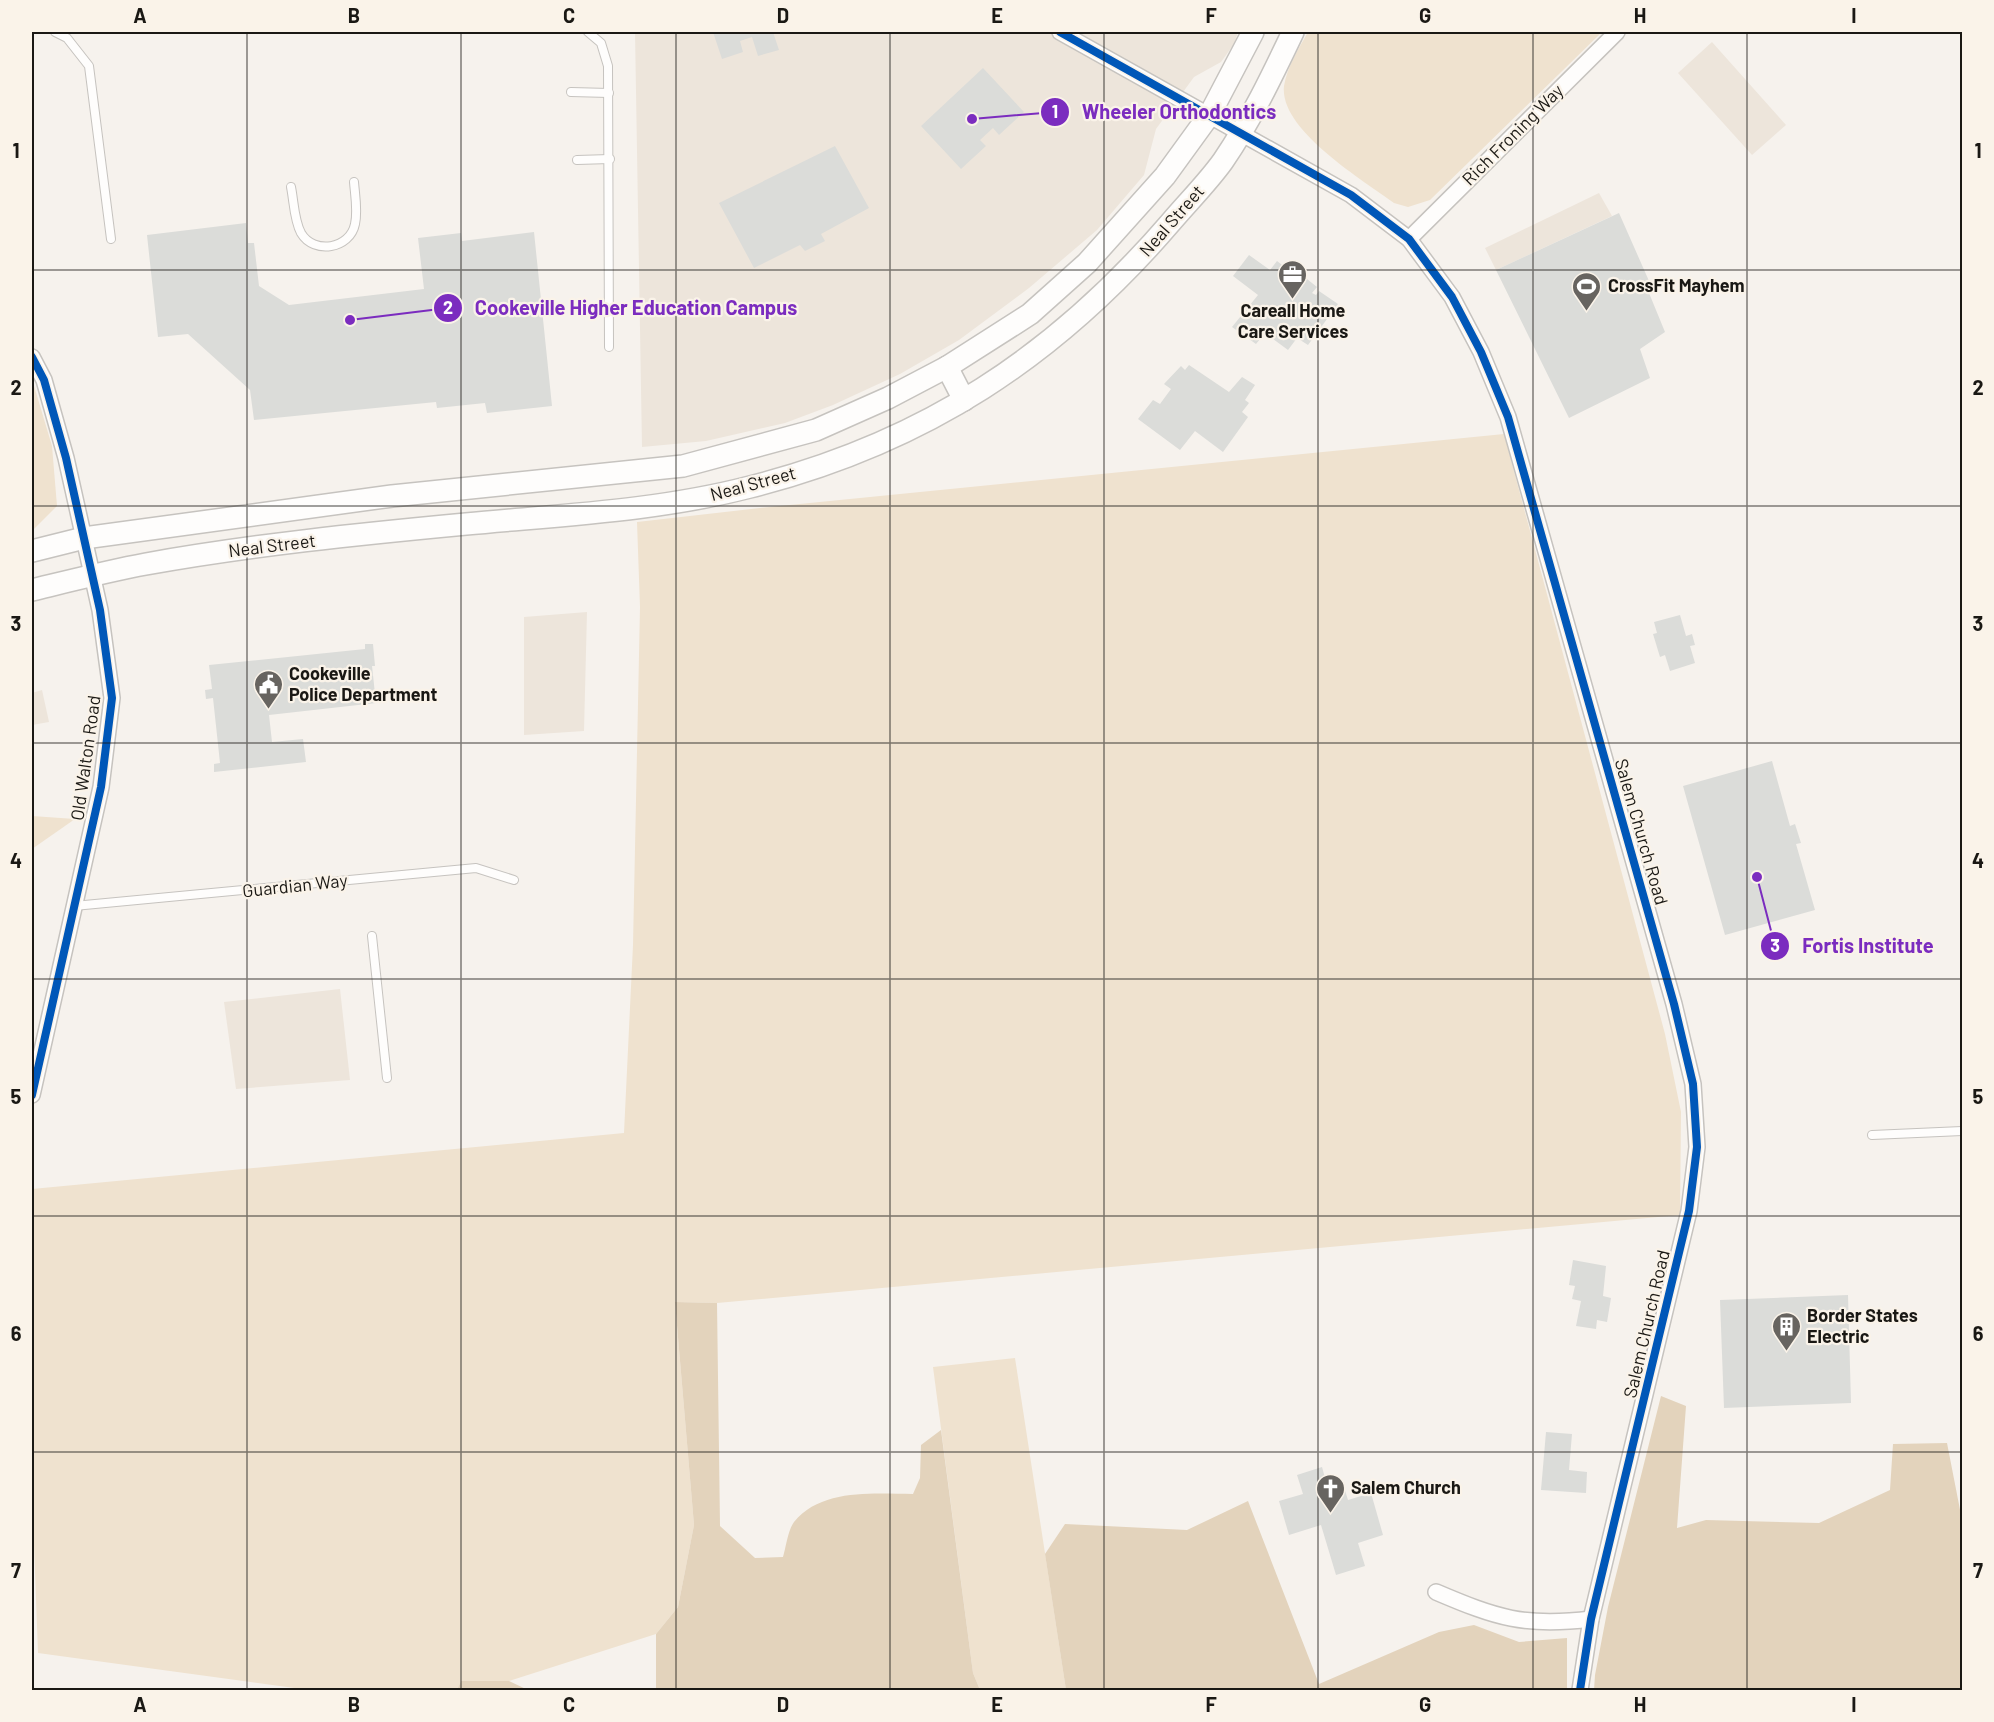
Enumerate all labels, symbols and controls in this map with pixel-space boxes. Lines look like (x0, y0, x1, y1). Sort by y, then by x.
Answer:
text: A (133, 3, 147, 27)
text: B (348, 3, 360, 27)
text: C (563, 3, 575, 27)
text: D (777, 3, 789, 27)
text: E (991, 3, 1003, 27)
text: F (1205, 3, 1217, 27)
text: G (1419, 3, 1431, 27)
text: H (1634, 3, 1646, 27)
text: I (1851, 3, 1857, 27)
street label: Rich Froning Way (1457, 79, 1567, 189)
callout: Wheeler Orthodontics (1040, 93, 1288, 131)
text: Wheeler Orthodontics (1082, 99, 1276, 123)
text: 1 (1052, 100, 1058, 122)
text: 1 (12, 138, 20, 162)
text: 1 (1974, 138, 1982, 162)
street label: Neal Street (1134, 180, 1208, 261)
office icon: Careall Home Care Services (1277, 258, 1309, 300)
sports icon: CrossFit Mayhem (1571, 270, 1603, 312)
place label: CrossFit Mayhem (1608, 274, 1745, 296)
callout: Cookeville Higher Education Campus (433, 289, 809, 327)
text: Cookeville Higher Education Campus (475, 295, 797, 319)
text: 2 (443, 296, 453, 318)
place label: Careall Home Care Services (1238, 299, 1348, 342)
text: 2 (10, 375, 22, 399)
text: 2 (1972, 375, 1984, 399)
street label: Neal Street (708, 461, 798, 505)
street label: Neal Street (227, 529, 317, 561)
text: 3 (11, 611, 21, 635)
text: 3 (1973, 611, 1983, 635)
place label: Cookeville Police Department (289, 662, 437, 705)
public building icon: Cookeville Police Department (252, 668, 284, 710)
street label: Old Walton Road (65, 694, 105, 822)
street label: Salem Church Road (1611, 756, 1673, 907)
text: 4 (10, 848, 22, 872)
text: 4 (1972, 848, 1984, 872)
street label: Guardian Way (241, 869, 349, 901)
callout: Fortis Institute (1760, 927, 1946, 965)
text: Fortis Institute (1802, 933, 1934, 957)
text: 3 (1770, 934, 1780, 956)
text: 5 (11, 1084, 22, 1108)
text: 5 (1973, 1084, 1984, 1108)
street label: Salem Church Road (1618, 1248, 1674, 1400)
place label: Border States Electric (1807, 1304, 1918, 1347)
building icon: Border States Electric (1770, 1310, 1802, 1352)
text: 6 (11, 1321, 22, 1345)
text: 6 (1973, 1321, 1984, 1345)
church icon: Salem Church (1314, 1472, 1346, 1514)
place label: Salem Church (1351, 1476, 1461, 1498)
text: 7 (11, 1558, 21, 1582)
text: 7 (1973, 1558, 1983, 1582)
text: A (133, 1692, 147, 1716)
text: B (348, 1692, 360, 1716)
text: C (563, 1692, 575, 1716)
text: D (777, 1692, 789, 1716)
text: E (991, 1692, 1003, 1716)
text: F (1205, 1692, 1217, 1716)
text: G (1419, 1692, 1431, 1716)
text: H (1634, 1692, 1646, 1716)
text: I (1851, 1692, 1857, 1716)

